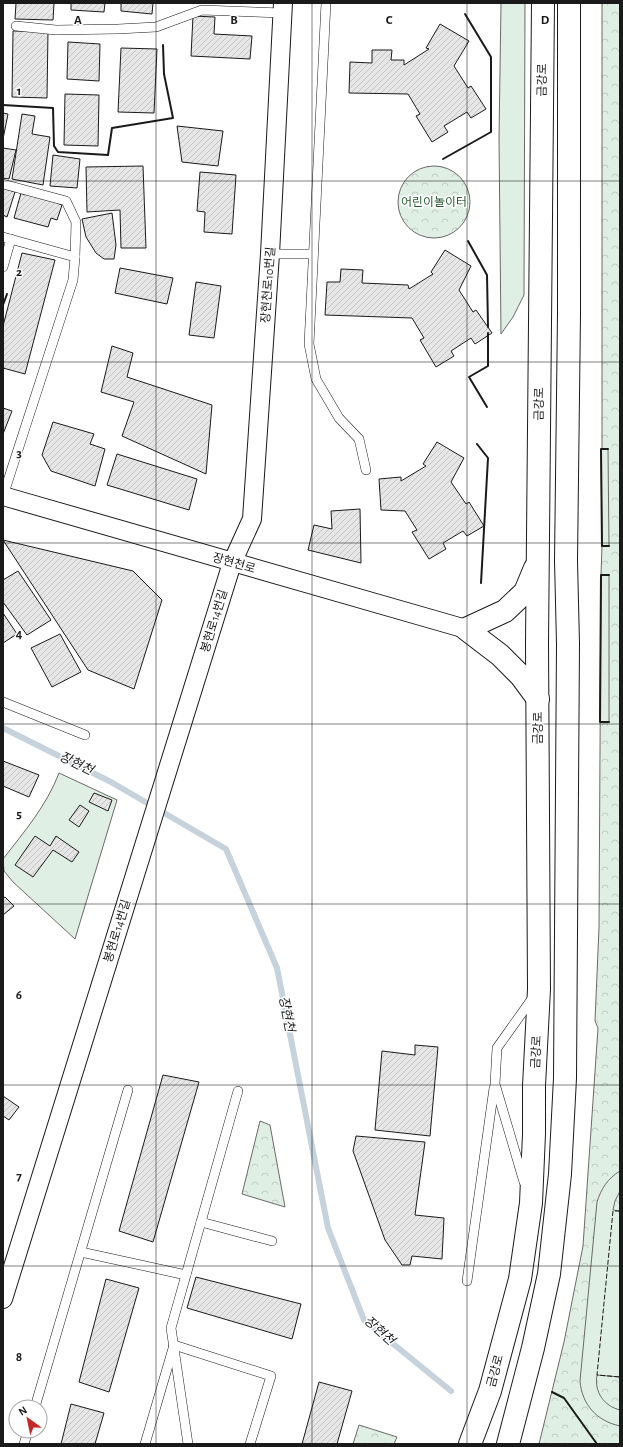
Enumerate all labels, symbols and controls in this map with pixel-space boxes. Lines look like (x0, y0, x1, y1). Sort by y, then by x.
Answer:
text: A (74, 14, 82, 27)
text: B (230, 14, 238, 27)
text: C (386, 14, 393, 27)
text: D (541, 14, 550, 27)
street label: 금강로 (536, 63, 548, 97)
text: 1 (17, 85, 21, 98)
park label: 어린이놀이터 (401, 196, 467, 208)
street label: 장현천로10번길 (258, 246, 277, 324)
text: 2 (16, 266, 22, 279)
street label: 금강로 (533, 387, 545, 421)
text: 3 (16, 447, 22, 460)
street label: 장현천로 (211, 550, 257, 575)
street label: 봉현로14번길 (198, 588, 229, 654)
text: 4 (16, 628, 23, 641)
street label: 금강로 (532, 711, 544, 745)
water label: 장현천 (57, 749, 96, 778)
text: 5 (16, 808, 22, 821)
street label: 봉현로14번길 (101, 898, 132, 964)
text: 6 (16, 989, 22, 1002)
water label: 장현천 (276, 995, 297, 1034)
street label: 금강로 (529, 1035, 543, 1069)
text: 7 (16, 1170, 22, 1183)
water label: 장현천 (361, 1313, 398, 1349)
text: 8 (16, 1351, 22, 1364)
street label: 금강로 (485, 1353, 505, 1389)
north arrow (8, 1399, 48, 1439)
text: N (17, 1404, 29, 1418)

